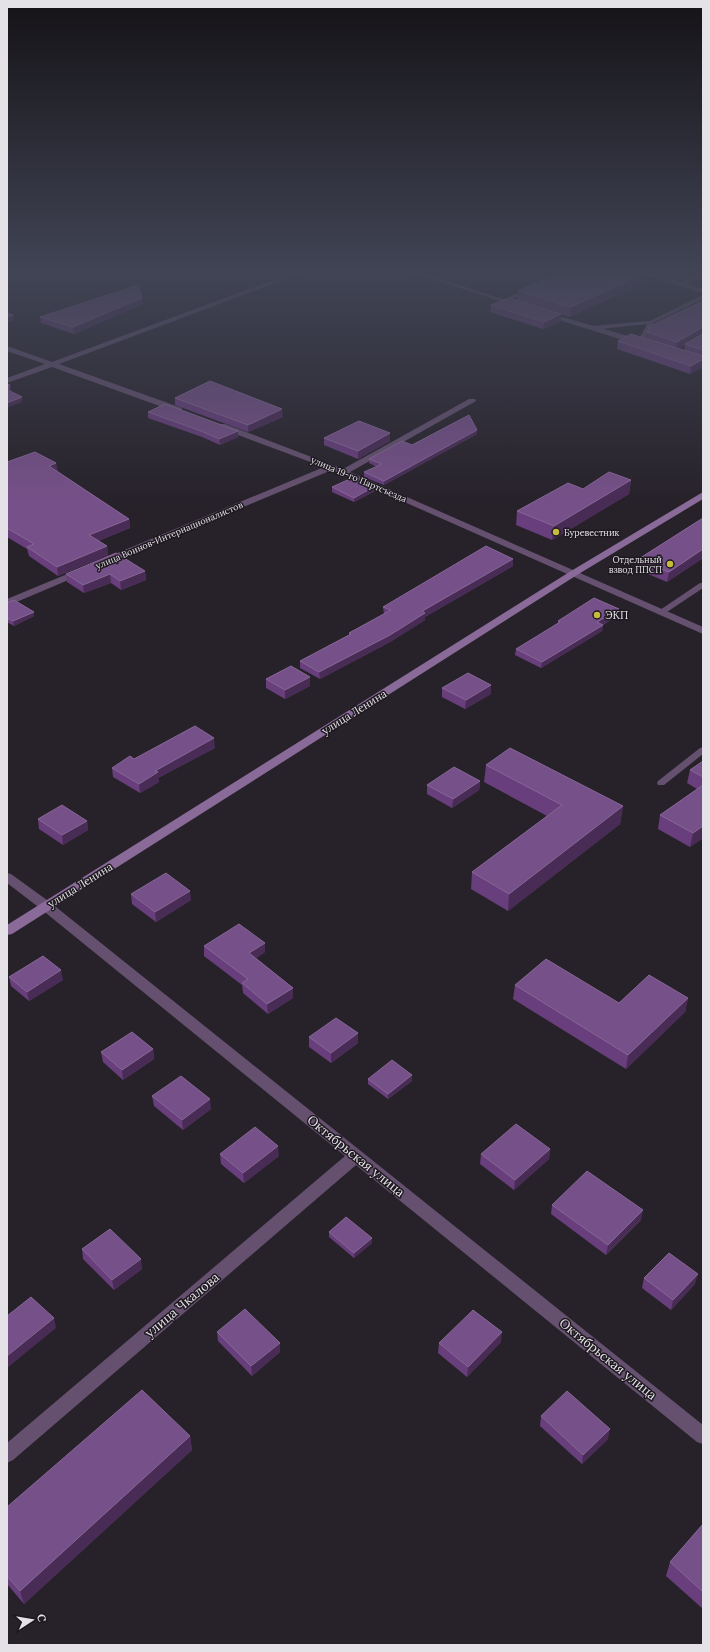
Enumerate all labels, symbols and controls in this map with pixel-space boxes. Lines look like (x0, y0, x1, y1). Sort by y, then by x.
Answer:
street label: улица 19-го Партсъезда (309, 454, 409, 504)
street label: улица Воинов-Интернационалистов (94, 499, 245, 571)
marker: Буревестник (551, 527, 561, 537)
place label: Буревестник (564, 527, 620, 538)
place label: Отдельный взвод ППСП (609, 554, 662, 575)
marker: Отдельный взвод ППСП (665, 559, 675, 569)
place label: ЭКП (605, 608, 628, 622)
marker: ЭКП (592, 610, 602, 620)
street label: улица Ленина (319, 686, 389, 738)
street label: улица Ленина (45, 859, 115, 911)
street label: Октябрьская улица (304, 1111, 408, 1201)
street label: улица Чкалова (141, 1269, 223, 1341)
street label: Октябрьская улица (556, 1314, 660, 1404)
north arrow (12, 1600, 52, 1640)
text: С (34, 1613, 50, 1623)

